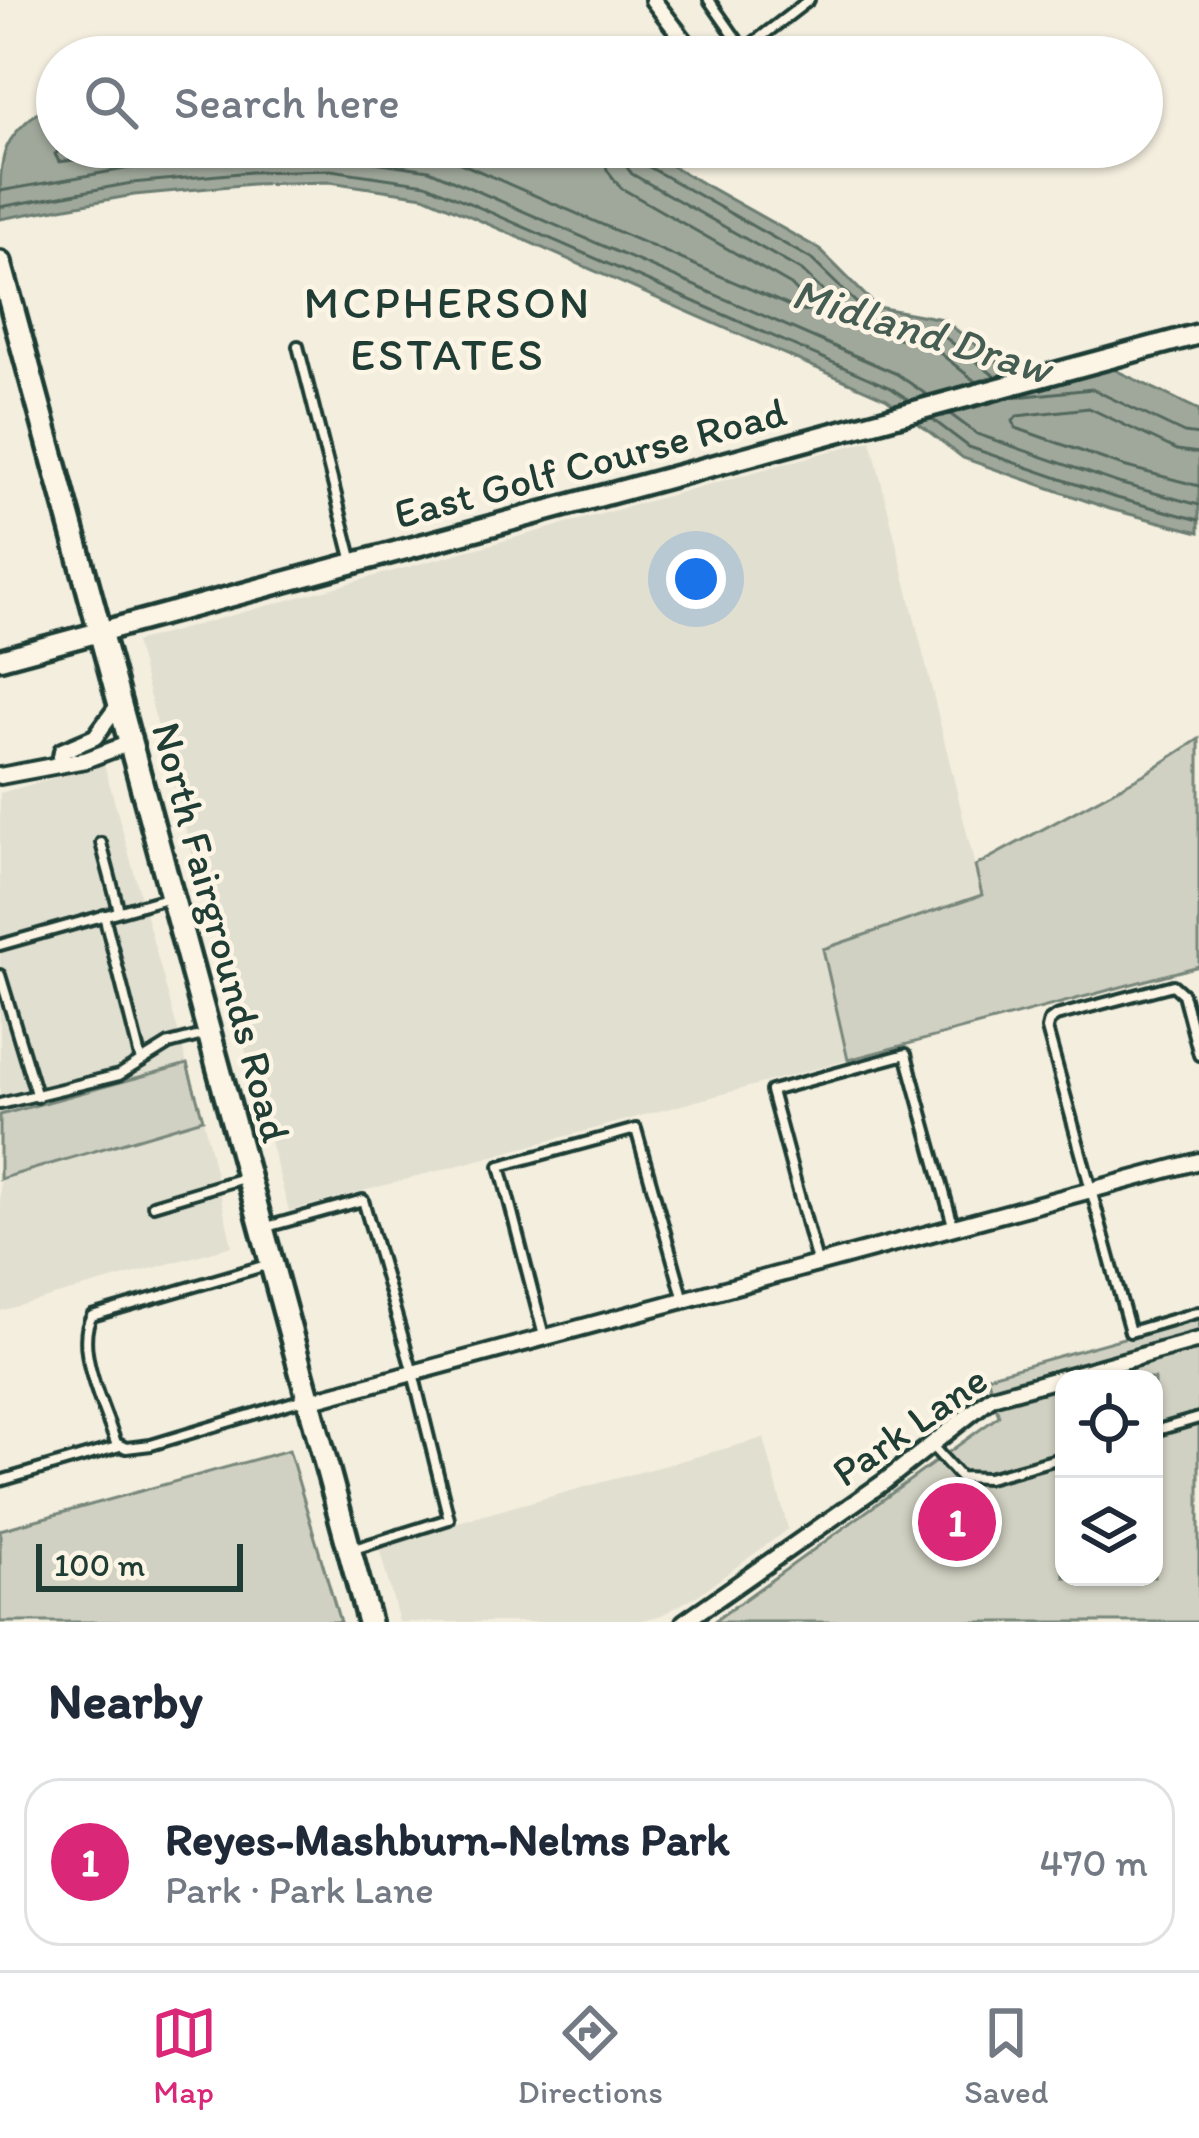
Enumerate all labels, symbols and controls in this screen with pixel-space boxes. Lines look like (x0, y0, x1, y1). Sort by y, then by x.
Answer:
search box (36, 36, 1163, 168)
icon: search (78, 69, 144, 135)
text: Search here (174, 75, 400, 129)
water label: Midland Draw (786, 265, 1062, 396)
district label: MCPHERSON ESTATES (304, 275, 592, 381)
street label: East Golf Course Road (388, 386, 792, 539)
your location (666, 549, 726, 609)
street label: North Fairgrounds Road (141, 717, 302, 1148)
street label: Park Lane (822, 1353, 997, 1497)
map controls (1055, 1370, 1163, 1586)
button: locate (1055, 1370, 1163, 1478)
pin: 1 (918, 1477, 996, 1567)
button: layers (1055, 1478, 1163, 1586)
scale bar (36, 1538, 243, 1591)
text: 100 m (54, 1545, 145, 1584)
text: Nearby (48, 1670, 203, 1731)
text: Reyes-Mashburn-Nelms Park (165, 1812, 729, 1866)
text: 1 (81, 1839, 99, 1886)
text: 470 m (1040, 1839, 1148, 1886)
text: Park · Park Lane (165, 1866, 434, 1913)
tab: Map (151, 2000, 217, 2111)
tab: Directions (518, 2000, 663, 2111)
tab: Saved (964, 2000, 1048, 2111)

